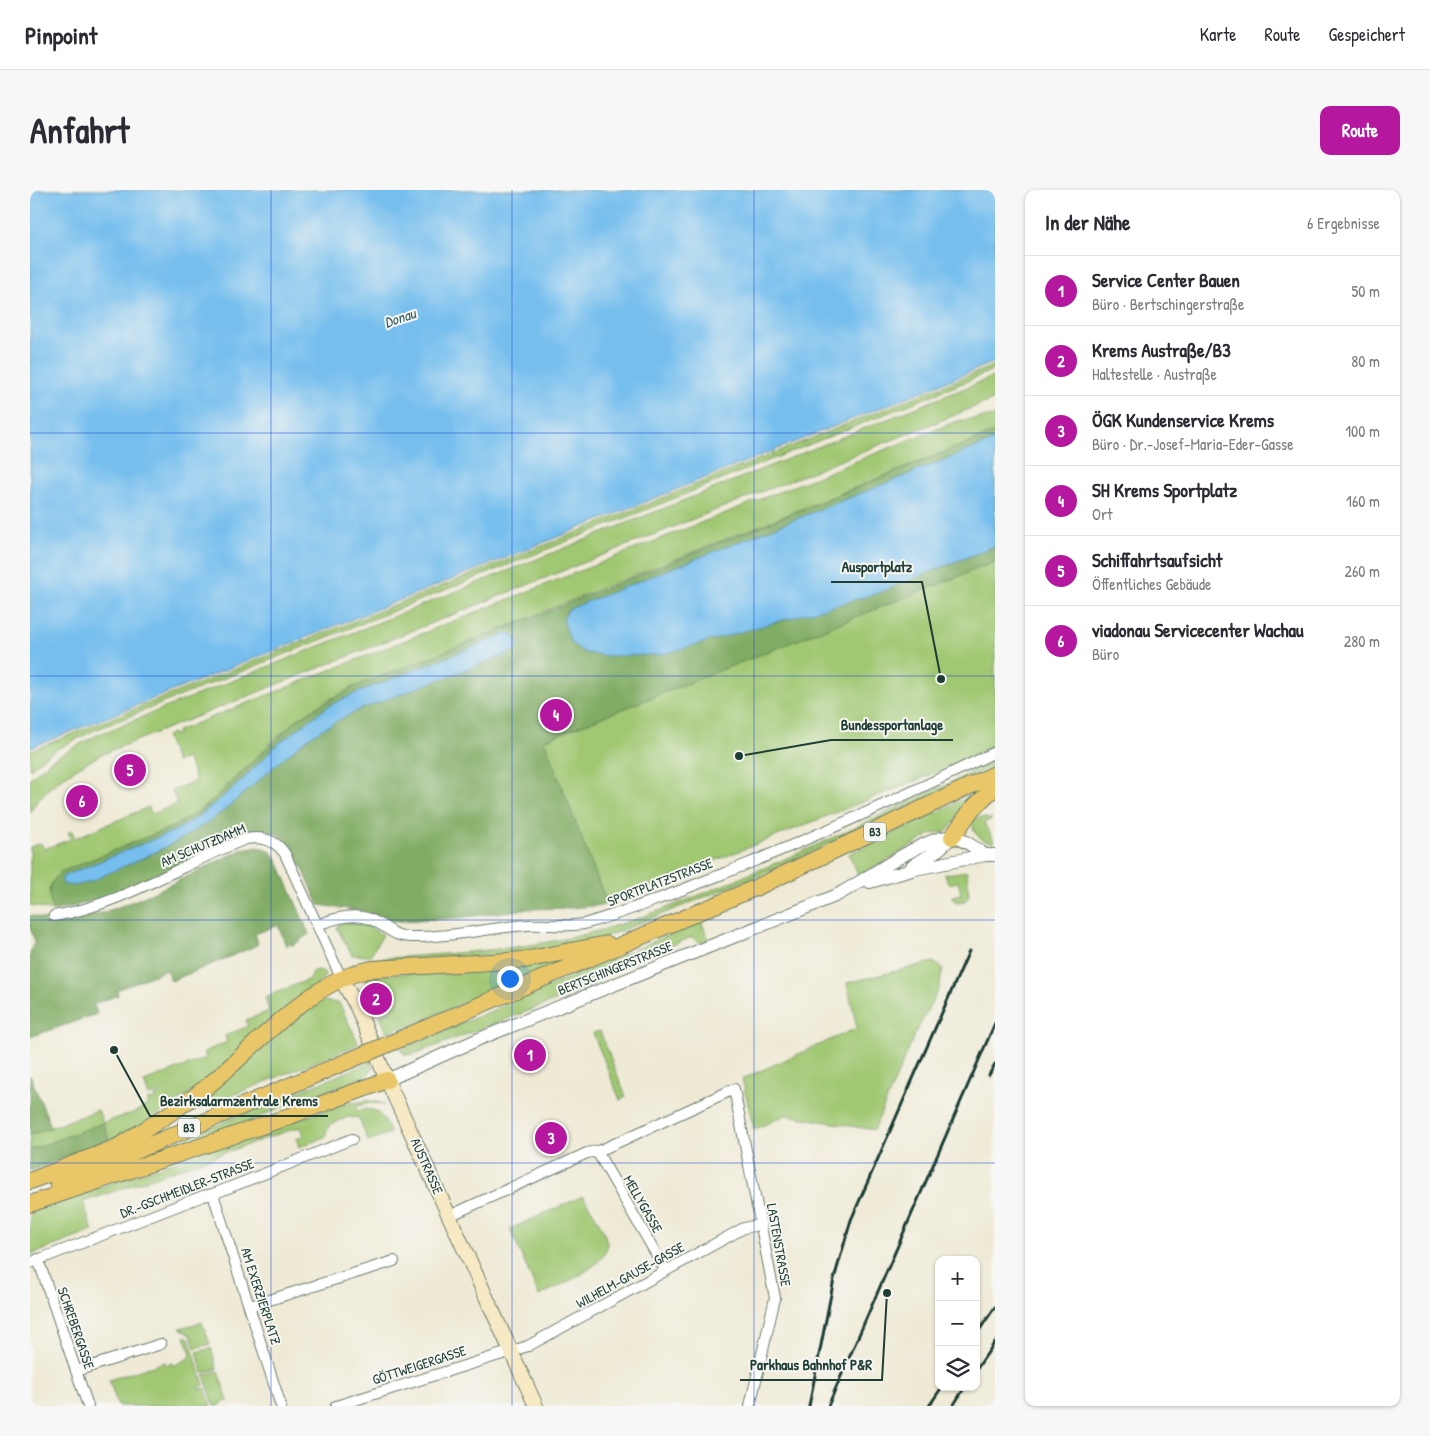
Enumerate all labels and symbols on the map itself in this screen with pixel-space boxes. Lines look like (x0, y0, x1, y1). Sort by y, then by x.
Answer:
water label: Donau (381, 302, 419, 333)
callout: Ausportplatz (831, 552, 922, 582)
text: Ausportplatz (842, 556, 913, 578)
pin: 4 (540, 696, 572, 734)
callout: Bundessportanlage (831, 710, 953, 740)
text: Bundessportanlage (841, 714, 943, 736)
pin: 5 (114, 751, 146, 789)
pin: 6 (66, 782, 98, 820)
street label: AM SCHUTZDAMM (157, 818, 248, 871)
road number: B3 (864, 822, 886, 842)
street label: SPORTPLATZSTRASSE (604, 853, 715, 910)
street label: BERTSCHINGERSTRASSE (555, 936, 675, 999)
your location (497, 966, 523, 992)
pin: 2 (360, 980, 392, 1018)
pin: 1 (514, 1036, 546, 1074)
callout: Bezirksalarmzentrale Krems (150, 1086, 328, 1116)
text: Bezirksalarmzentrale Krems (160, 1090, 318, 1111)
road number: B3 (178, 1118, 200, 1138)
pin: 3 (535, 1119, 567, 1157)
street label: AUSTRASSE (407, 1135, 448, 1197)
street label: DR.-GSCHMEIDLER-STRASSE (117, 1153, 257, 1222)
street label: MELLYGASSE (619, 1171, 668, 1236)
street label: LASTENSTRASSE (763, 1202, 796, 1288)
street label: WILHELM-GAUSE-GASSE (572, 1237, 687, 1312)
street label: AM EXERZIERPLATZ (237, 1245, 286, 1347)
street label: SCHREBERGASSE (54, 1284, 99, 1371)
street label: GÖTTWEIGERGASSE (370, 1340, 468, 1389)
callout: Parkhaus Bahnhof P&R (740, 1350, 882, 1380)
text: Parkhaus Bahnhof P&R (750, 1354, 872, 1375)

